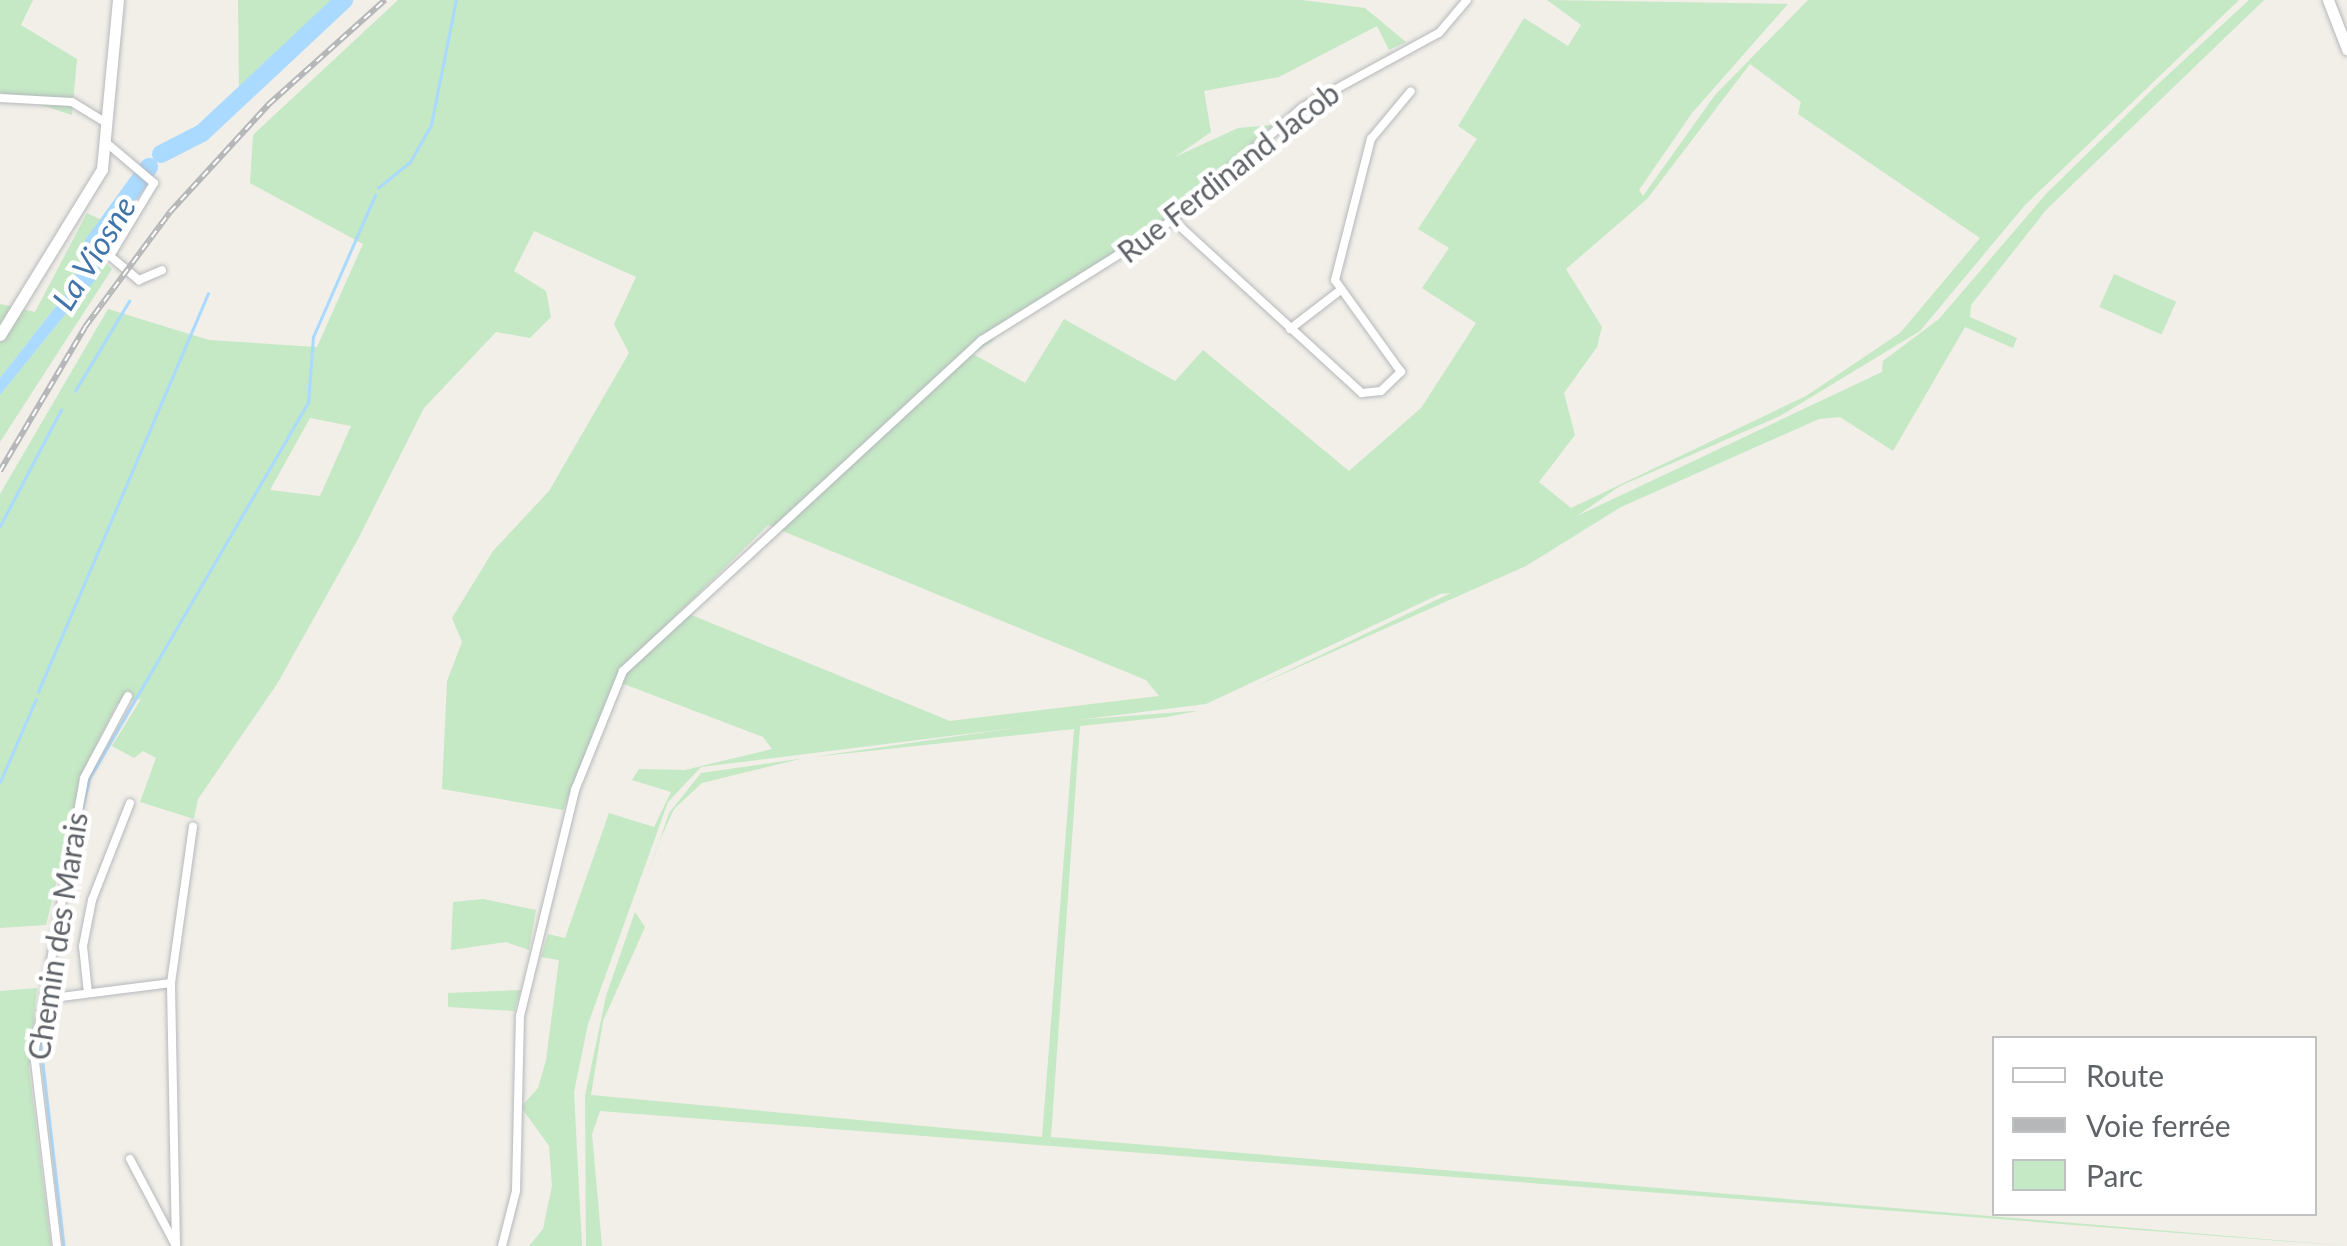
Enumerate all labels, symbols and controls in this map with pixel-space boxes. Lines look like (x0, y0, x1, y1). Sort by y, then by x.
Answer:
street label: Rue Ferdinand Jacob (1110, 74, 1346, 270)
water label: La Viosne (44, 189, 144, 317)
street label: Chemin des Marais (20, 810, 94, 1062)
legend (1992, 1036, 2317, 1216)
text: Route (2086, 1057, 2164, 1093)
text: Voie ferrée (2086, 1107, 2231, 1143)
text: Parc (2086, 1157, 2143, 1193)

